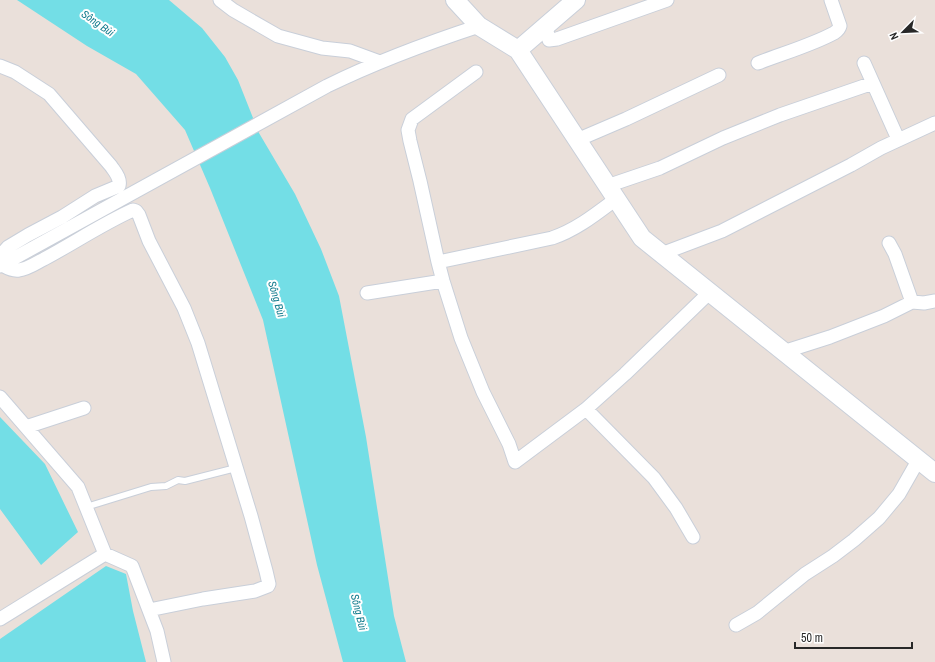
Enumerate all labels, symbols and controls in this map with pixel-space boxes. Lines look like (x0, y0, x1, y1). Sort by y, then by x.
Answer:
water label: Sông Bùi (79, 7, 118, 40)
north arrow (883, 12, 923, 52)
text: N (886, 30, 902, 42)
water label: Sông Bùi (265, 279, 289, 319)
water label: Sông Bùi (348, 592, 370, 632)
scale bar (795, 624, 912, 650)
text: 50 m (801, 630, 823, 646)

